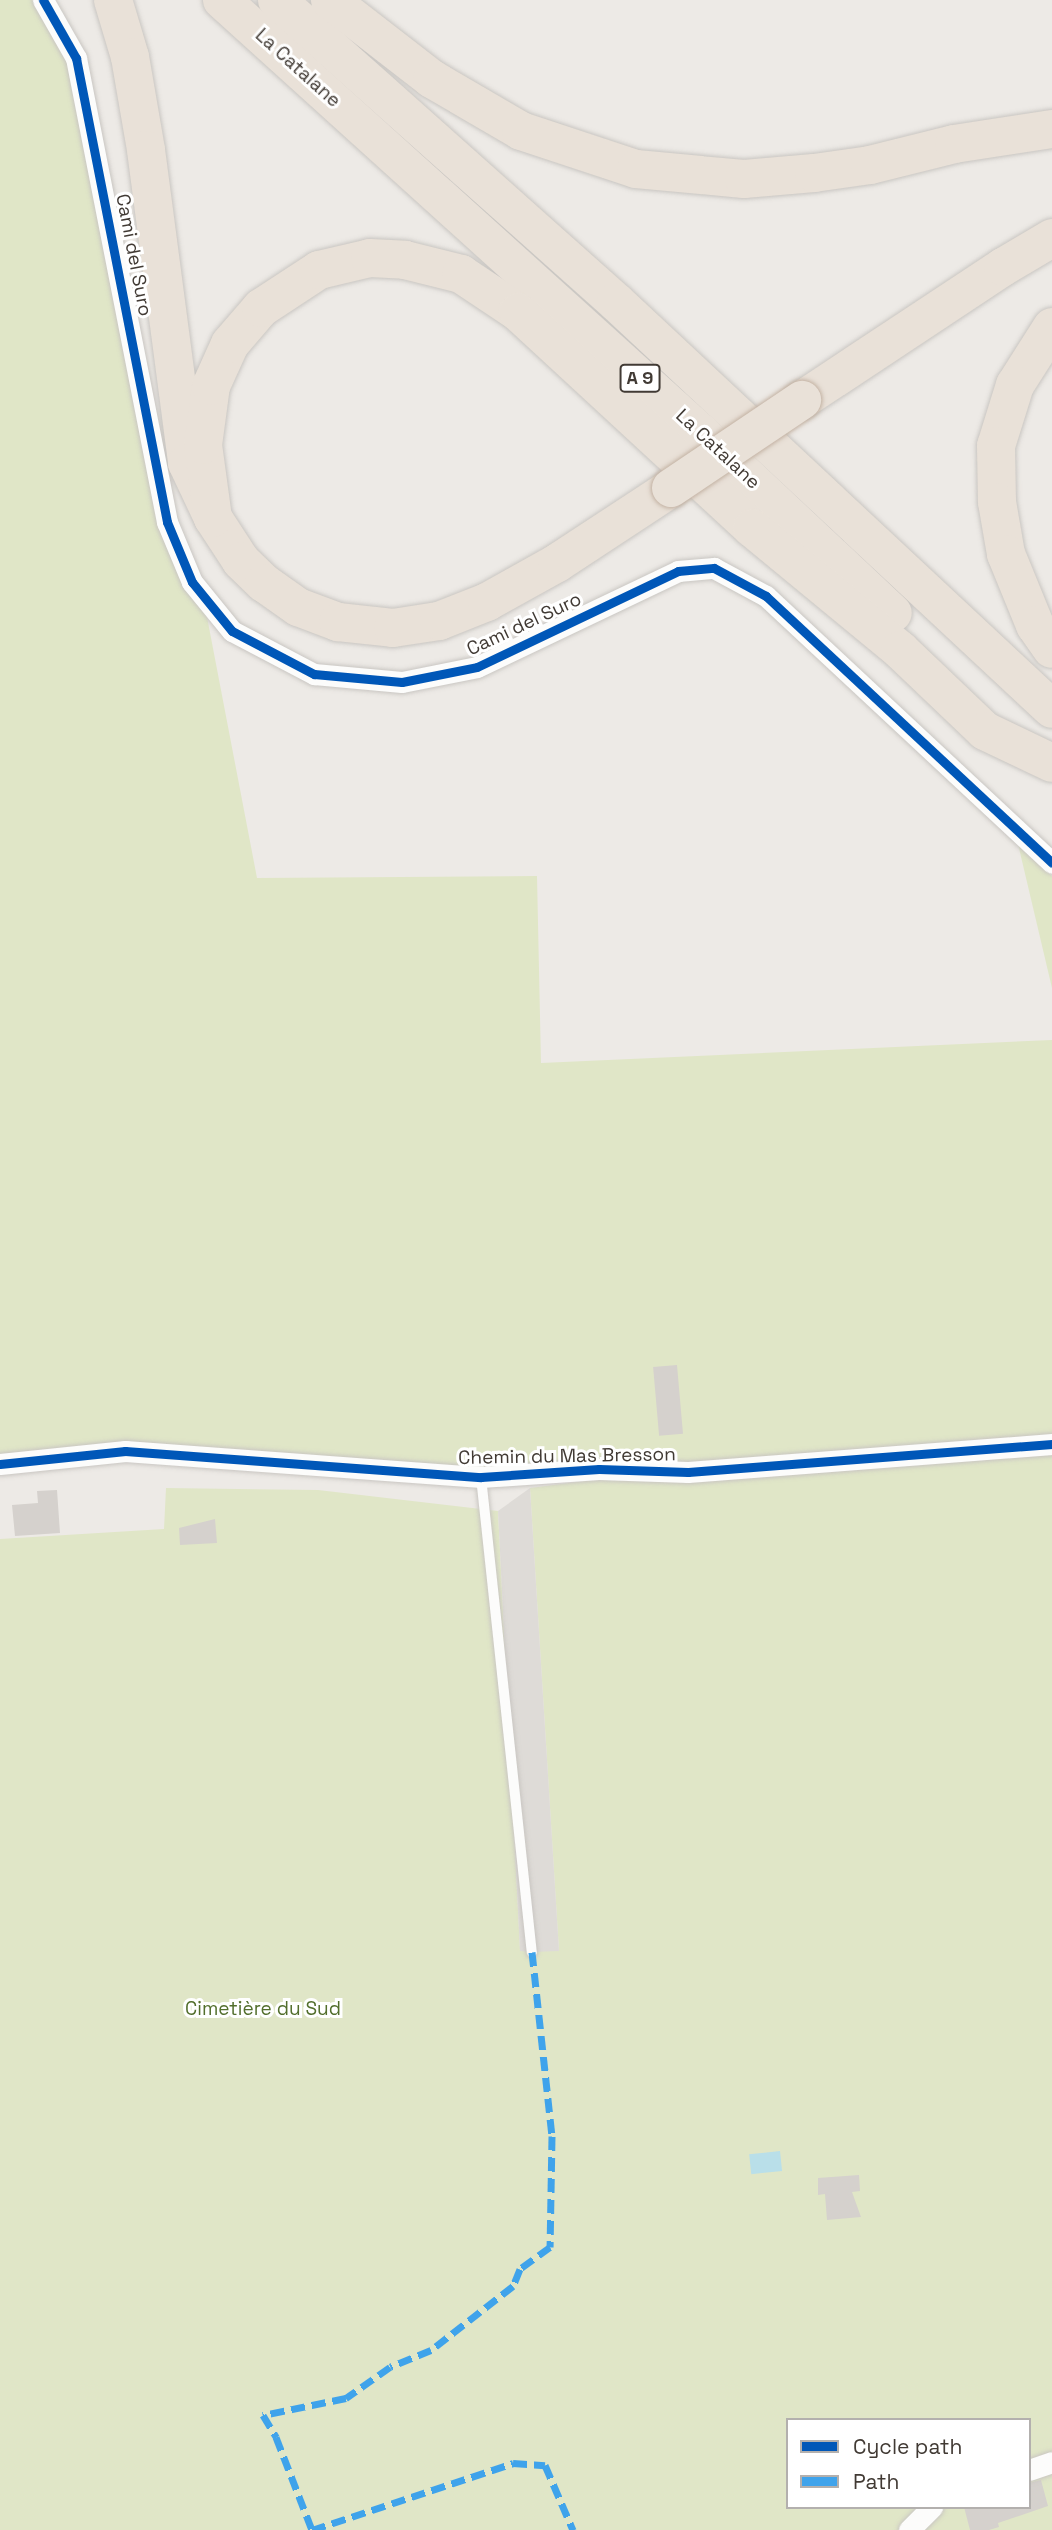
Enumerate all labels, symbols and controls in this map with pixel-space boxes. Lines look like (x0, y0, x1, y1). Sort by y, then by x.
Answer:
street label: La Catalane (251, 24, 345, 112)
street label: Cami del Suro (111, 192, 157, 318)
road number: A 9 (619, 364, 661, 392)
street label: La Catalane (671, 404, 765, 494)
street label: Cami del Suro (463, 587, 585, 661)
street label: Chemin du Mas Bresson (458, 1443, 676, 1469)
park label: Cimetière du Sud (185, 1998, 341, 2020)
legend (786, 2418, 1031, 2509)
text: Cycle path (853, 2433, 962, 2460)
text: Path (853, 2468, 899, 2495)

